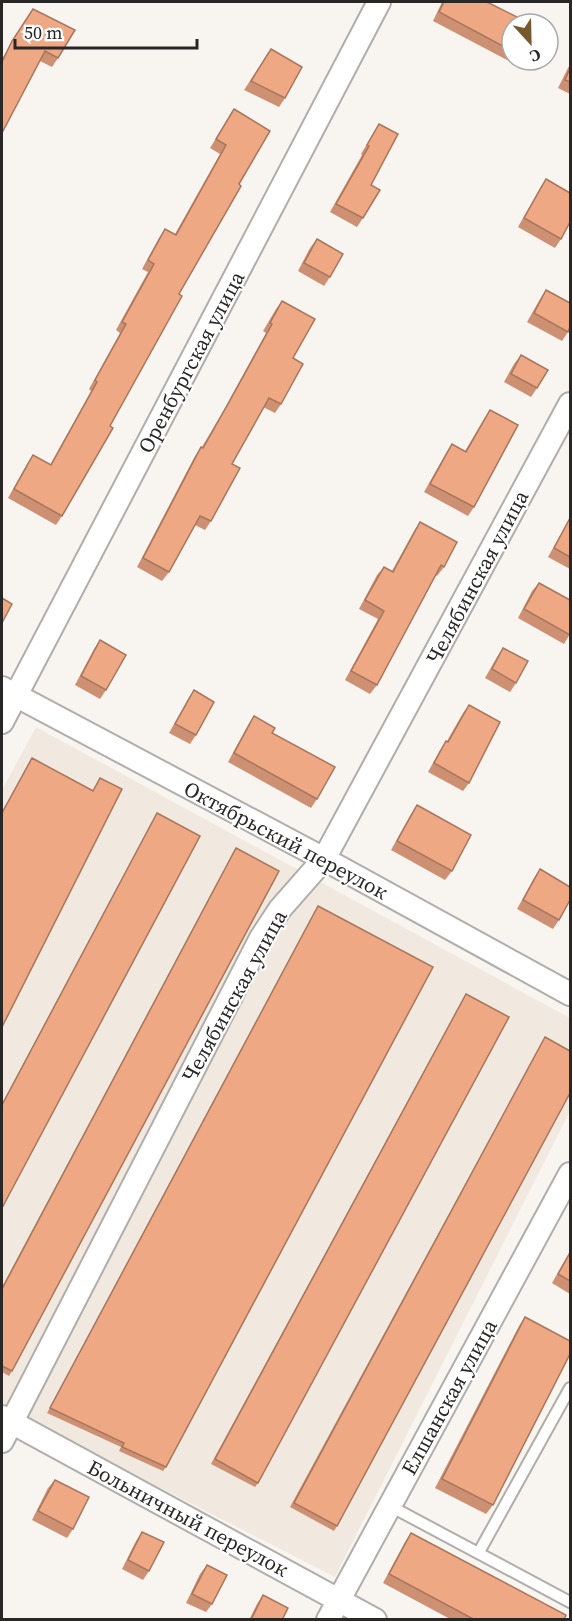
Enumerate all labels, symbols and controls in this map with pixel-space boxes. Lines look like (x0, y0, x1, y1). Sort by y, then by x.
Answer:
scale bar (15, 12, 196, 50)
north arrow (500, 12, 560, 72)
text: 50 m (24, 20, 62, 45)
text: С (527, 44, 544, 68)
street label: Оренбургская улица (131, 266, 251, 458)
street label: Челябинская улица (419, 485, 535, 669)
street label: Октябрьский переулок (179, 774, 393, 906)
street label: Челябинская улица (175, 904, 294, 1087)
street label: Елшанская улица (394, 1314, 504, 1480)
street label: Больничный переулок (82, 1453, 294, 1583)

